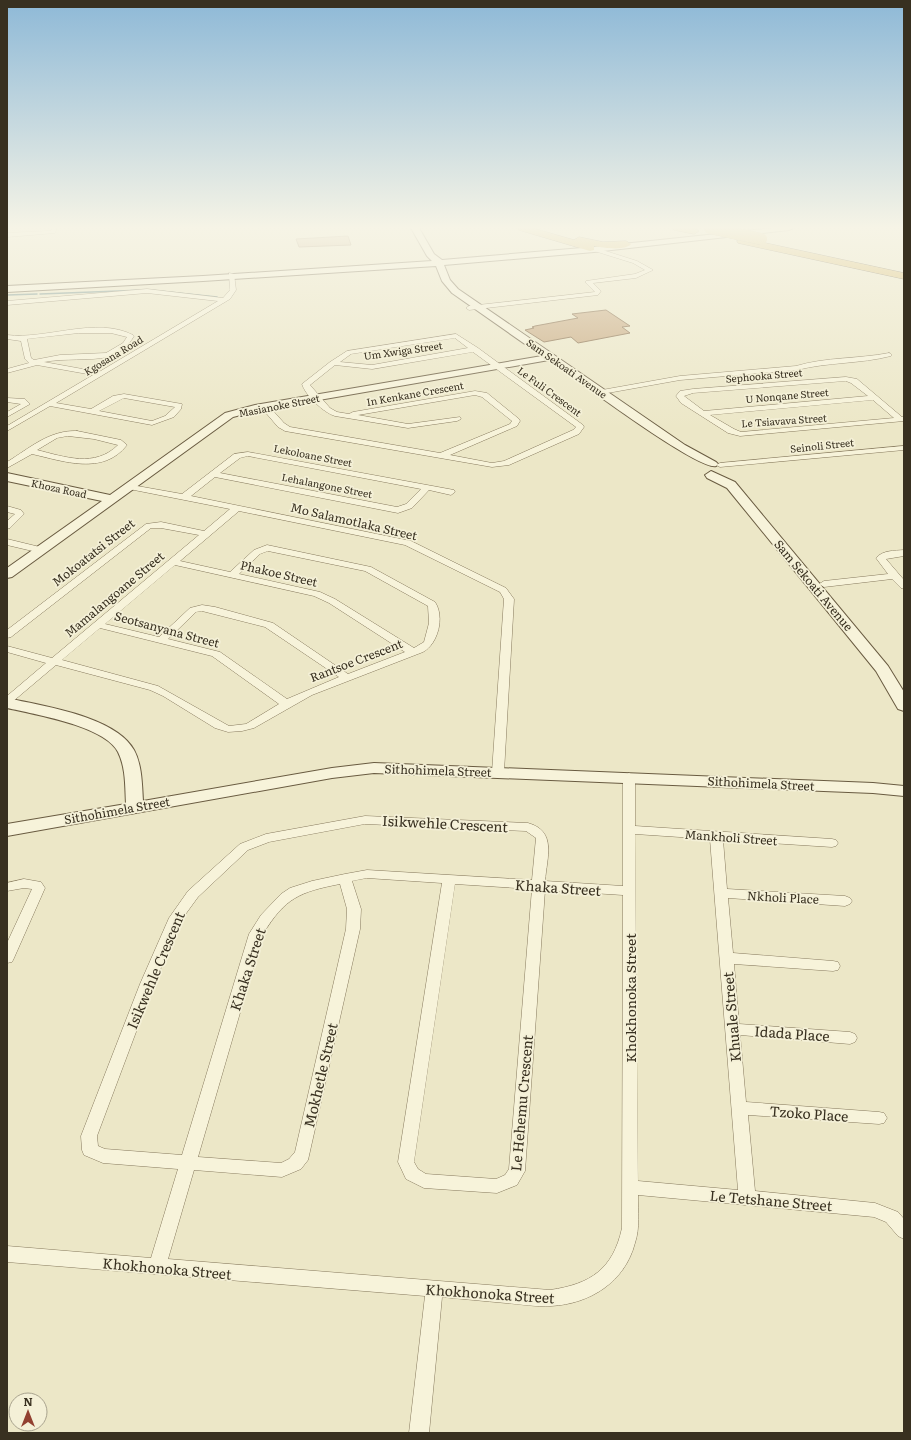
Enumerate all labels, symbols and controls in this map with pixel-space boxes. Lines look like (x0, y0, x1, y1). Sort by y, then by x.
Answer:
street label: Kgosana Road (81, 331, 145, 379)
street label: Sam Sekoati Avenue (524, 335, 610, 401)
street label: Um Xwiga Street (363, 337, 443, 363)
street label: Le Fuli Crescent (515, 363, 585, 419)
street label: Sephooka Street (725, 364, 803, 386)
street label: In Kenkane Crescent (365, 377, 465, 409)
street label: U Nonqane Street (745, 384, 829, 406)
street label: Masianoke Street (237, 390, 321, 420)
street label: Le Tsiavava Street (741, 410, 827, 430)
street label: Seinoli Street (789, 434, 855, 456)
street label: Lekoloane Street (272, 440, 354, 470)
street label: Lehalangone Street (280, 469, 374, 501)
street label: Khoza Road (30, 475, 88, 501)
street label: Mo Salamotlaka Street (289, 498, 419, 544)
street label: Mokoatatsi Street (48, 514, 138, 590)
street label: Sam Sekoati Avenue (770, 535, 858, 635)
street label: Mamalangoane Street (60, 547, 168, 641)
street label: Phakoe Street (239, 555, 320, 591)
street label: Seotsanyana Street (112, 606, 222, 652)
street label: Rantsoe Crescent (307, 634, 405, 686)
street label: Sithohimela Street (384, 759, 492, 781)
street label: Sithohimela Street (707, 771, 815, 795)
street label: Sithohimela Street (63, 792, 171, 828)
street label: Isikwehle Crescent (382, 810, 509, 836)
street label: Mankholi Street (684, 825, 778, 849)
street label: Khaka Street (514, 874, 602, 900)
street label: Nkholi Place (747, 886, 819, 908)
street label: Isikwehle Crescent (121, 908, 189, 1032)
street label: Khaka Street (224, 925, 270, 1013)
street label: Khokhonoka Street (620, 933, 640, 1063)
street label: Khuale Street (717, 971, 745, 1063)
street label: Mokhetle Street (298, 1020, 342, 1129)
street label: Idada Place (754, 1020, 830, 1046)
street label: Le Hehemu Crescent (505, 1034, 537, 1172)
street label: Tzoko Place (769, 1100, 849, 1126)
street label: Le Tetshane Street (709, 1185, 834, 1215)
street label: Khokhonoka Street (102, 1252, 233, 1284)
street label: Khokhonoka Street (425, 1279, 556, 1308)
north arrow (8, 1392, 48, 1432)
text: N (23, 1393, 33, 1409)

